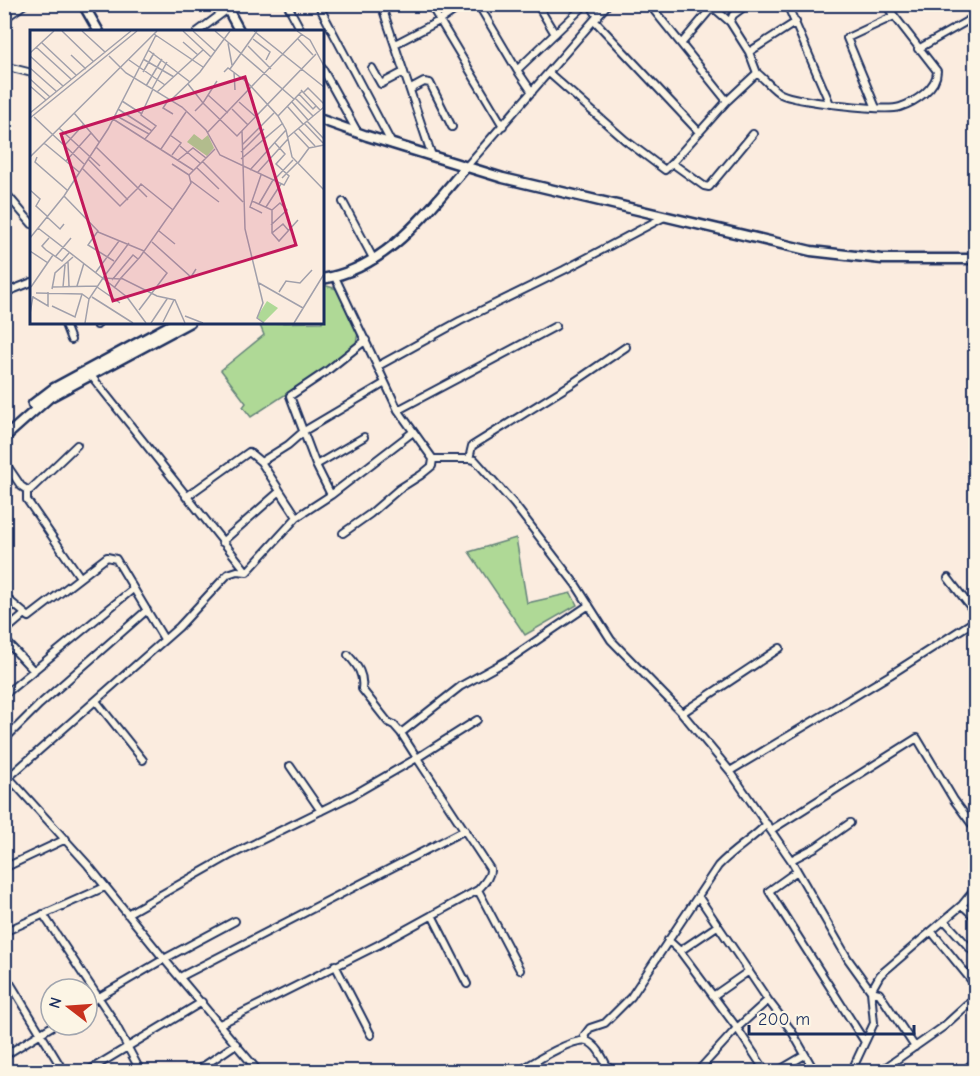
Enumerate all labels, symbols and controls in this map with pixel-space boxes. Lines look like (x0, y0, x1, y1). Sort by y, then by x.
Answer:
inset map (30, 30, 324, 324)
north arrow (39, 977, 99, 1037)
text: N (45, 995, 66, 1011)
scale bar (749, 998, 914, 1036)
text: 200 m (758, 1009, 810, 1030)

